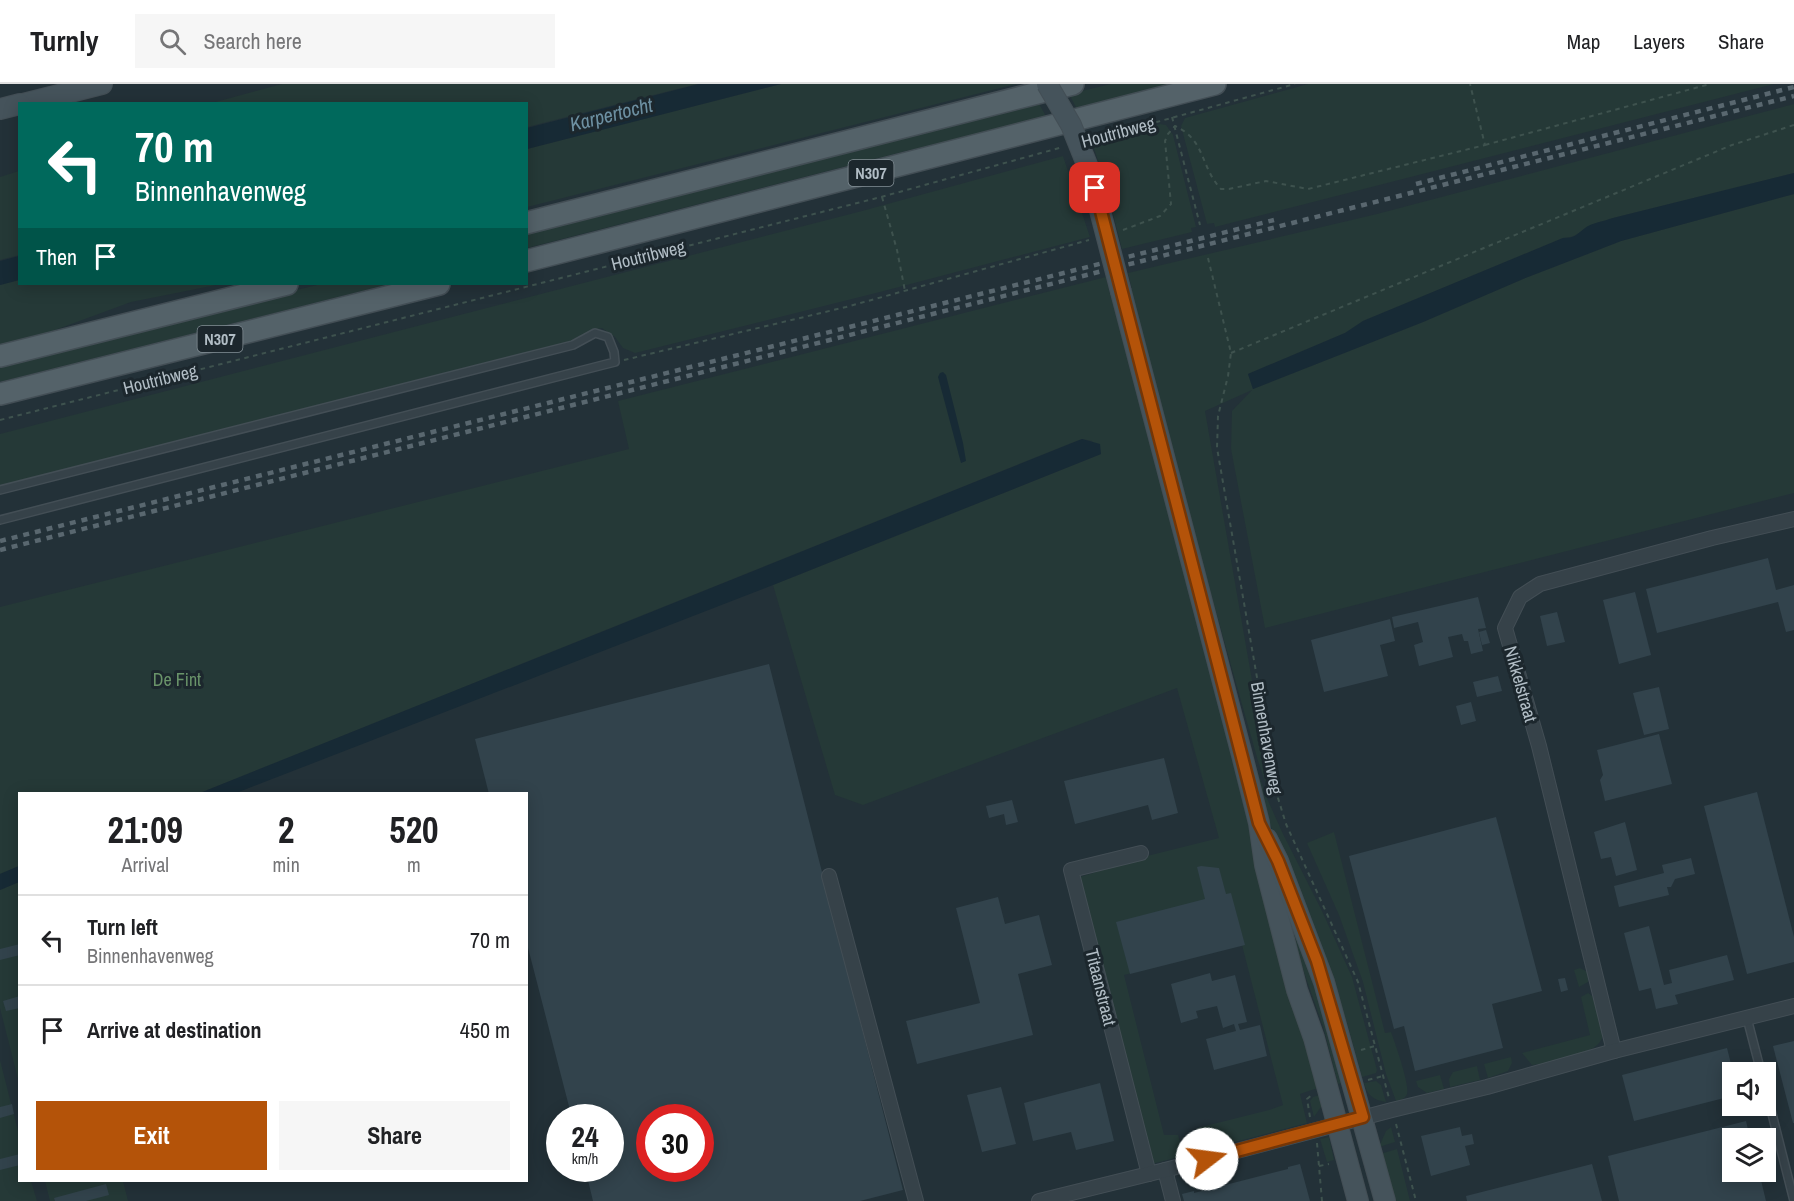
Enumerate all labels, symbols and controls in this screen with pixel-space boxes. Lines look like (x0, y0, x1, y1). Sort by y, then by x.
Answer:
search box (135, 14, 555, 68)
text: Turnly (30, 22, 99, 60)
icon: search (156, 25, 189, 58)
text: Search here (204, 26, 302, 56)
text: Map (1567, 27, 1600, 56)
text: Layers (1633, 27, 1685, 56)
text: Share (1718, 27, 1764, 56)
water label: Karpertocht (567, 91, 656, 137)
street label: Houtribweg (1078, 110, 1158, 154)
text: 70 m (135, 119, 214, 175)
icon: left (36, 126, 114, 204)
road number: N307 (848, 160, 894, 186)
pin (1069, 162, 1120, 213)
icon: arrive (1078, 171, 1111, 204)
text: Binnenhavenweg (135, 173, 306, 209)
street label: Houtribweg (608, 234, 688, 276)
icon: arrive (89, 240, 122, 273)
text: Then (36, 242, 77, 272)
road number: N307 (198, 326, 242, 352)
street label: Houtribweg (120, 358, 200, 400)
street label: Nikkelstraat (1498, 643, 1544, 725)
park label: De Fint (153, 667, 201, 692)
street label: Binnenhavenweg (1245, 680, 1289, 797)
text: 21:09 (107, 806, 183, 854)
text: 2 (278, 806, 294, 854)
text: 520 (389, 806, 439, 854)
text: Arrival (122, 851, 169, 878)
text: min (272, 851, 300, 878)
text: m (407, 851, 421, 878)
text: Turn left (87, 912, 158, 942)
icon: left (36, 924, 69, 957)
text: 70 m (470, 925, 510, 955)
text: Binnenhavenweg (87, 942, 214, 969)
street label: Titaanstraat (1079, 946, 1123, 1028)
icon: arrive (36, 1014, 69, 1047)
text: Arrive at destination (87, 1015, 261, 1045)
text: 450 m (460, 1015, 510, 1045)
map controls (1722, 1062, 1776, 1182)
button: sound (1722, 1062, 1776, 1116)
button: Exit (36, 1101, 267, 1170)
button: Share (279, 1101, 510, 1170)
speed limit sign: 30 (636, 1104, 714, 1182)
text: 24 (571, 1116, 599, 1156)
position arrow (1175, 1127, 1239, 1191)
button: layers (1722, 1128, 1776, 1182)
text: km/h (572, 1148, 598, 1169)

